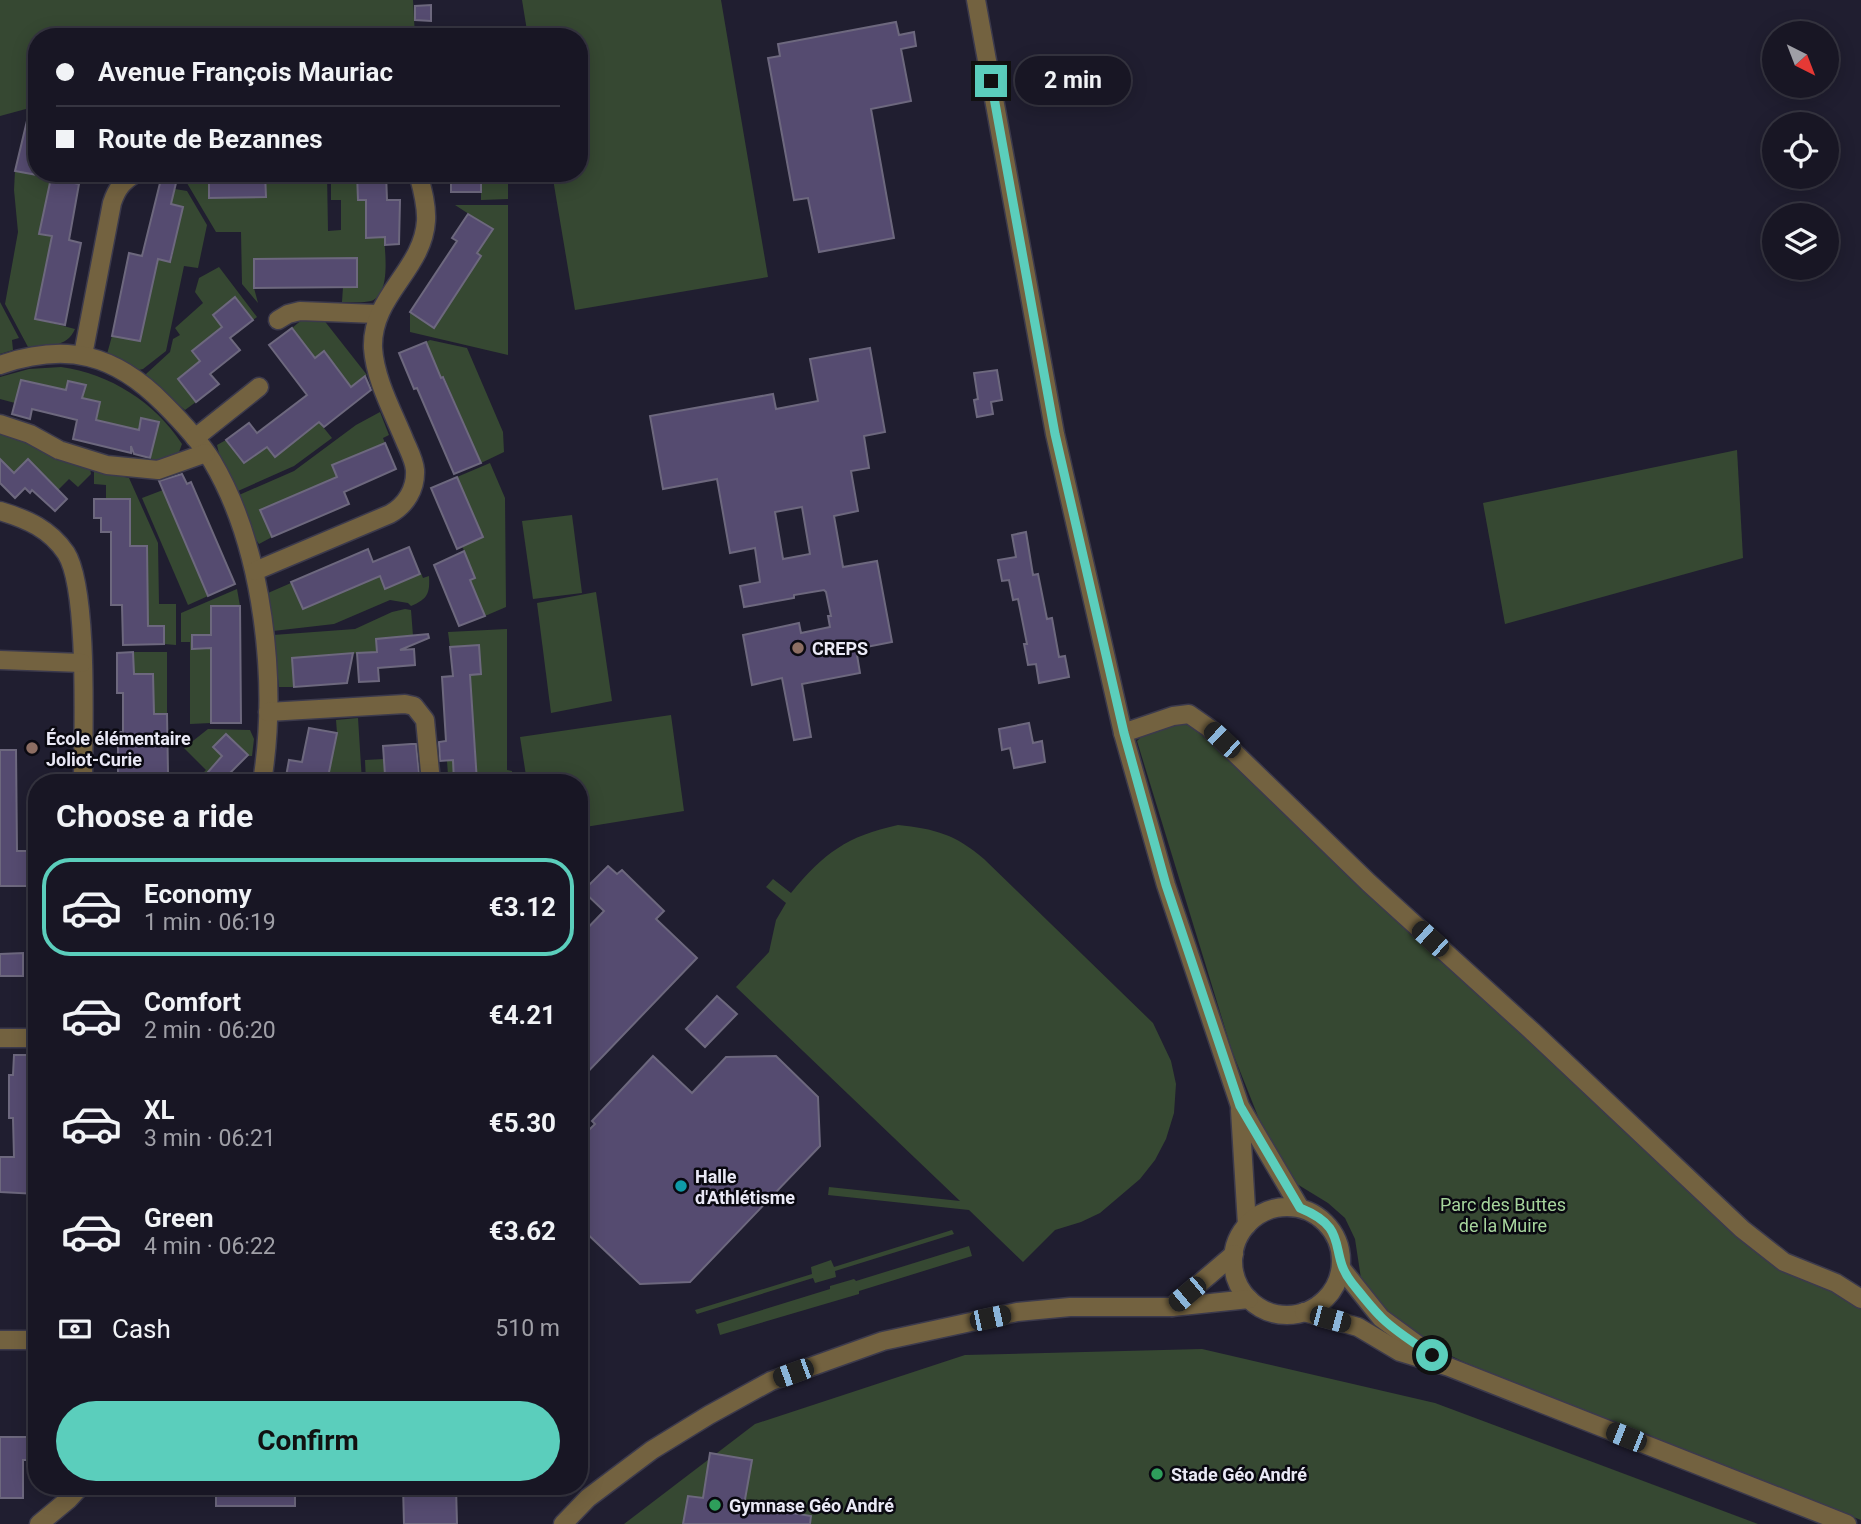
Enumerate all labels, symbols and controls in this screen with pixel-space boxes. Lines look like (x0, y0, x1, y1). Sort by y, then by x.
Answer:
north arrow (1762, 21, 1839, 98)
map controls (1762, 21, 1839, 280)
callout: 2 min (1016, 56, 1131, 106)
text: Avenue François Mauriac (98, 57, 393, 87)
route end (975, 65, 1007, 97)
text: 2 min (1044, 67, 1102, 94)
button: locate (1762, 112, 1839, 189)
text: Route de Bezannes (98, 124, 323, 154)
button: layers (1762, 203, 1839, 280)
place label: CREPS (812, 638, 868, 659)
marker: CREPS (790, 640, 806, 656)
car (1200, 718, 1245, 762)
place label: École élémentaire Joliot-Curie (46, 728, 191, 770)
marker: École élémentaire Joliot-Curie (24, 740, 40, 756)
text: Choose a ride (56, 797, 253, 835)
icon: car (60, 876, 123, 939)
text: Economy (144, 879, 251, 909)
text: €3.12 (489, 892, 556, 922)
text: 1 min · 06:19 (144, 909, 276, 936)
car (1408, 917, 1453, 961)
icon: car (60, 984, 123, 1047)
text: Comfort (144, 987, 241, 1017)
text: €4.21 (489, 1000, 556, 1030)
text: 2 min · 06:20 (144, 1017, 276, 1044)
icon: car (60, 1092, 123, 1155)
text: XL (144, 1095, 175, 1125)
text: €5.30 (489, 1108, 556, 1138)
text: 3 min · 06:21 (144, 1125, 276, 1152)
place label: Halle d'Athlétisme (695, 1166, 795, 1208)
marker: Halle d'Athlétisme (673, 1178, 689, 1194)
park label: Parc des Buttes de la Muire (1440, 1194, 1566, 1236)
icon: car (60, 1200, 123, 1263)
text: Green (144, 1203, 214, 1233)
text: €3.62 (489, 1216, 556, 1246)
text: 4 min · 06:22 (144, 1233, 276, 1260)
car (1165, 1272, 1210, 1316)
car (968, 1303, 1013, 1333)
car (1307, 1303, 1354, 1335)
icon: cash (56, 1310, 94, 1348)
text: Cash (112, 1314, 171, 1344)
text: 510 m (495, 1315, 560, 1342)
route start (1416, 1339, 1448, 1371)
car (770, 1356, 817, 1390)
button: Confirm (56, 1401, 560, 1481)
car (1603, 1419, 1650, 1455)
place label: Stade Géo André (1171, 1464, 1307, 1485)
marker: Stade Géo André (1149, 1466, 1165, 1482)
place label: Gymnase Géo André (729, 1495, 894, 1516)
marker: Gymnase Géo André (707, 1497, 723, 1513)

